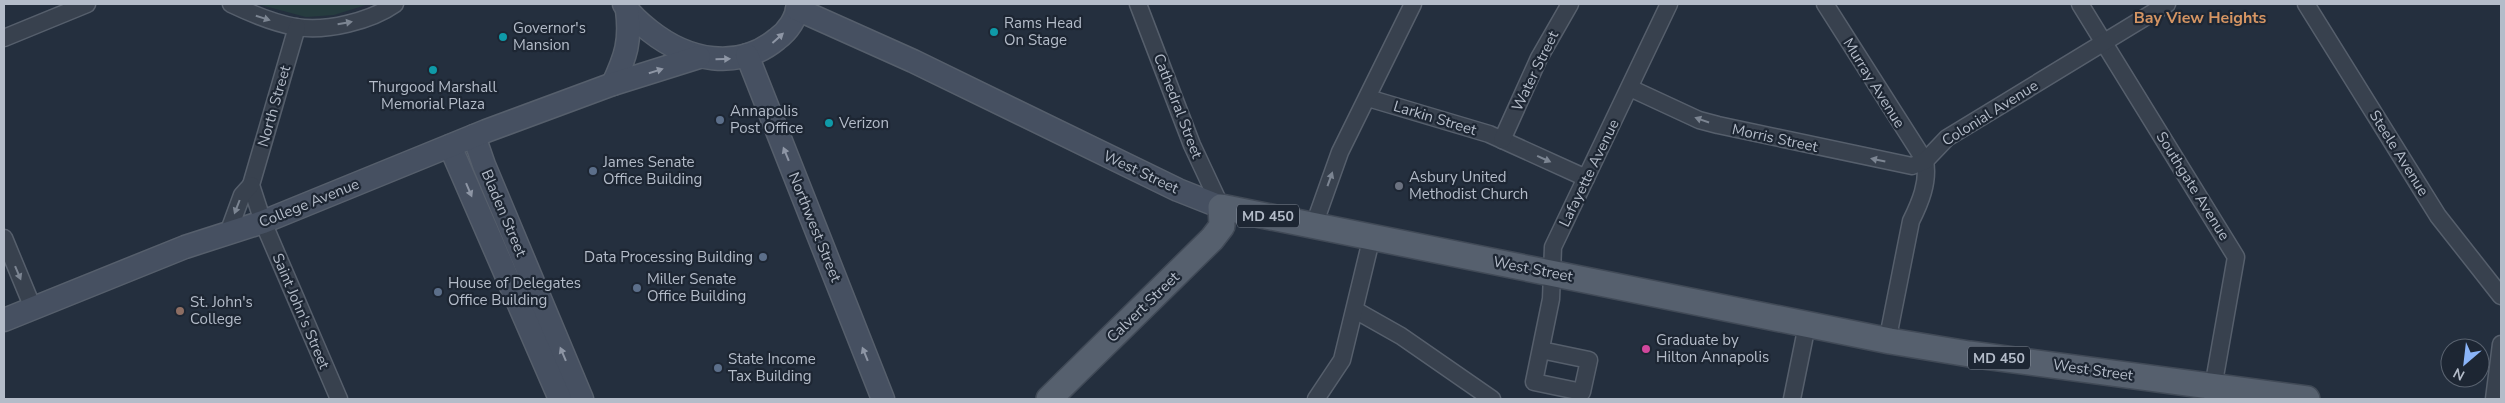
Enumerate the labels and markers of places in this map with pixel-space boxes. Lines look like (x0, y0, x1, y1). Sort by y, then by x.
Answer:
place label: Rams Head On Stage (1004, 13, 1082, 50)
place label: Governor's Mansion (513, 18, 586, 55)
marker: Rams Head On Stage (988, 26, 1000, 38)
marker: Governor's Mansion (497, 31, 509, 43)
marker: Thurgood Marshall Memorial Plaza (427, 64, 439, 76)
place label: Thurgood Marshall Memorial Plaza (369, 77, 498, 114)
place label: Annapolis Post Office (730, 101, 803, 138)
place label: Verizon (838, 113, 889, 133)
marker: Annapolis Post Office (714, 114, 726, 126)
marker: Verizon (823, 117, 835, 129)
place label: James Senate Office Building (602, 152, 702, 189)
marker: James Senate Office Building (587, 165, 599, 177)
place label: Asbury United Methodist Church (1409, 167, 1528, 204)
marker: Asbury United Methodist Church (1393, 180, 1405, 192)
place label: Data Processing Building (584, 247, 753, 267)
marker: Data Processing Building (757, 251, 769, 263)
place label: Miller Senate Office Building (647, 269, 746, 306)
place label: House of Delegates Office Building (448, 273, 581, 310)
marker: Miller Senate Office Building (631, 282, 643, 294)
marker: House of Delegates Office Building (432, 286, 444, 298)
place label: St. John's College (190, 292, 253, 329)
marker: St. John's College (174, 305, 186, 317)
place label: Graduate by Hilton Annapolis (1656, 330, 1769, 367)
marker: Graduate by Hilton Annapolis (1640, 343, 1652, 355)
place label: State Income Tax Building (728, 349, 816, 386)
marker: State Income Tax Building (712, 362, 724, 374)

